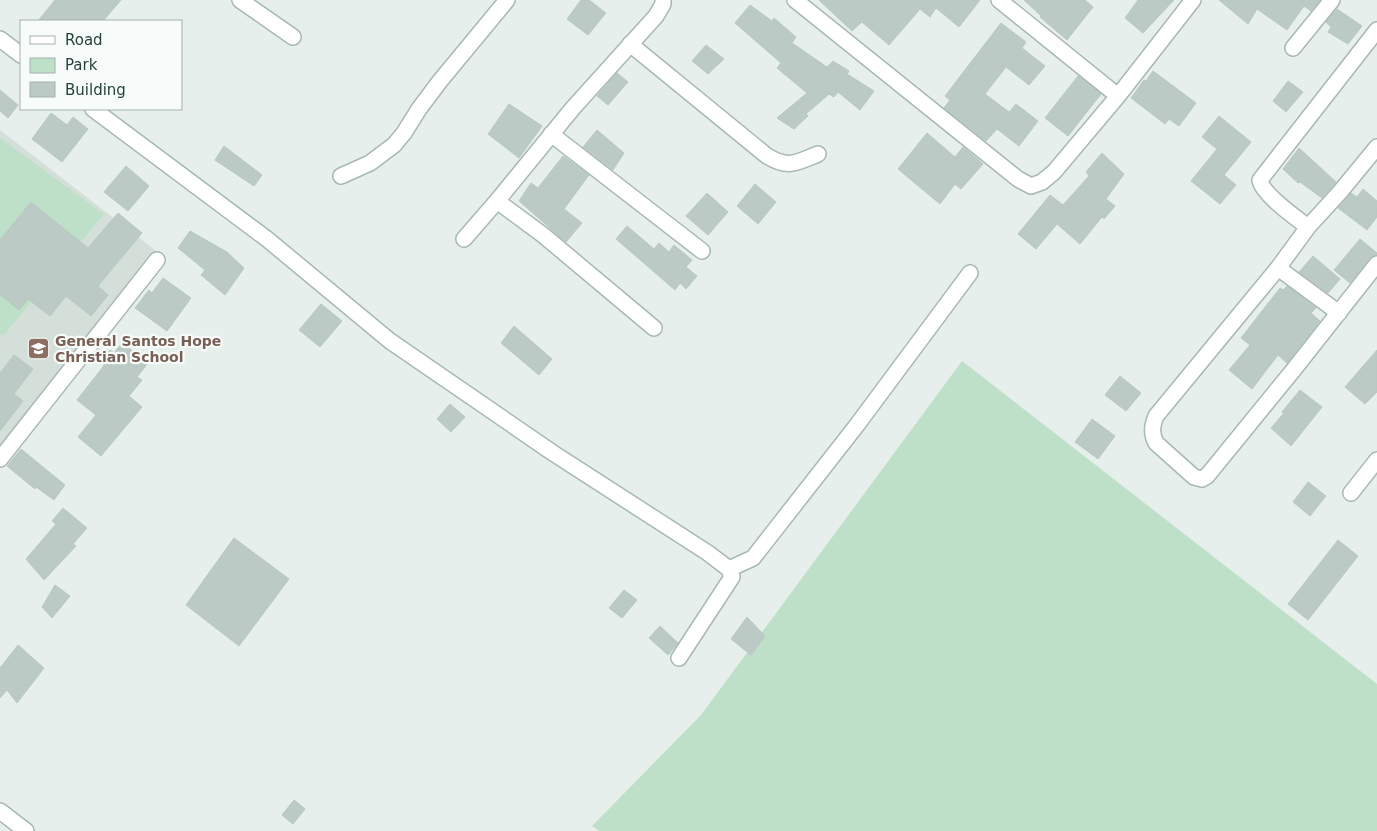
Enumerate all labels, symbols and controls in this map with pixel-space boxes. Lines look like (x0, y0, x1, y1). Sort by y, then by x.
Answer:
legend (20, 20, 182, 110)
text: Road (65, 31, 103, 49)
text: Park (65, 56, 98, 74)
text: Building (65, 81, 126, 99)
place label: General Santos Hope Christian School (55, 333, 221, 365)
school or university icon: General Santos Hope Christian School (27, 337, 51, 361)

